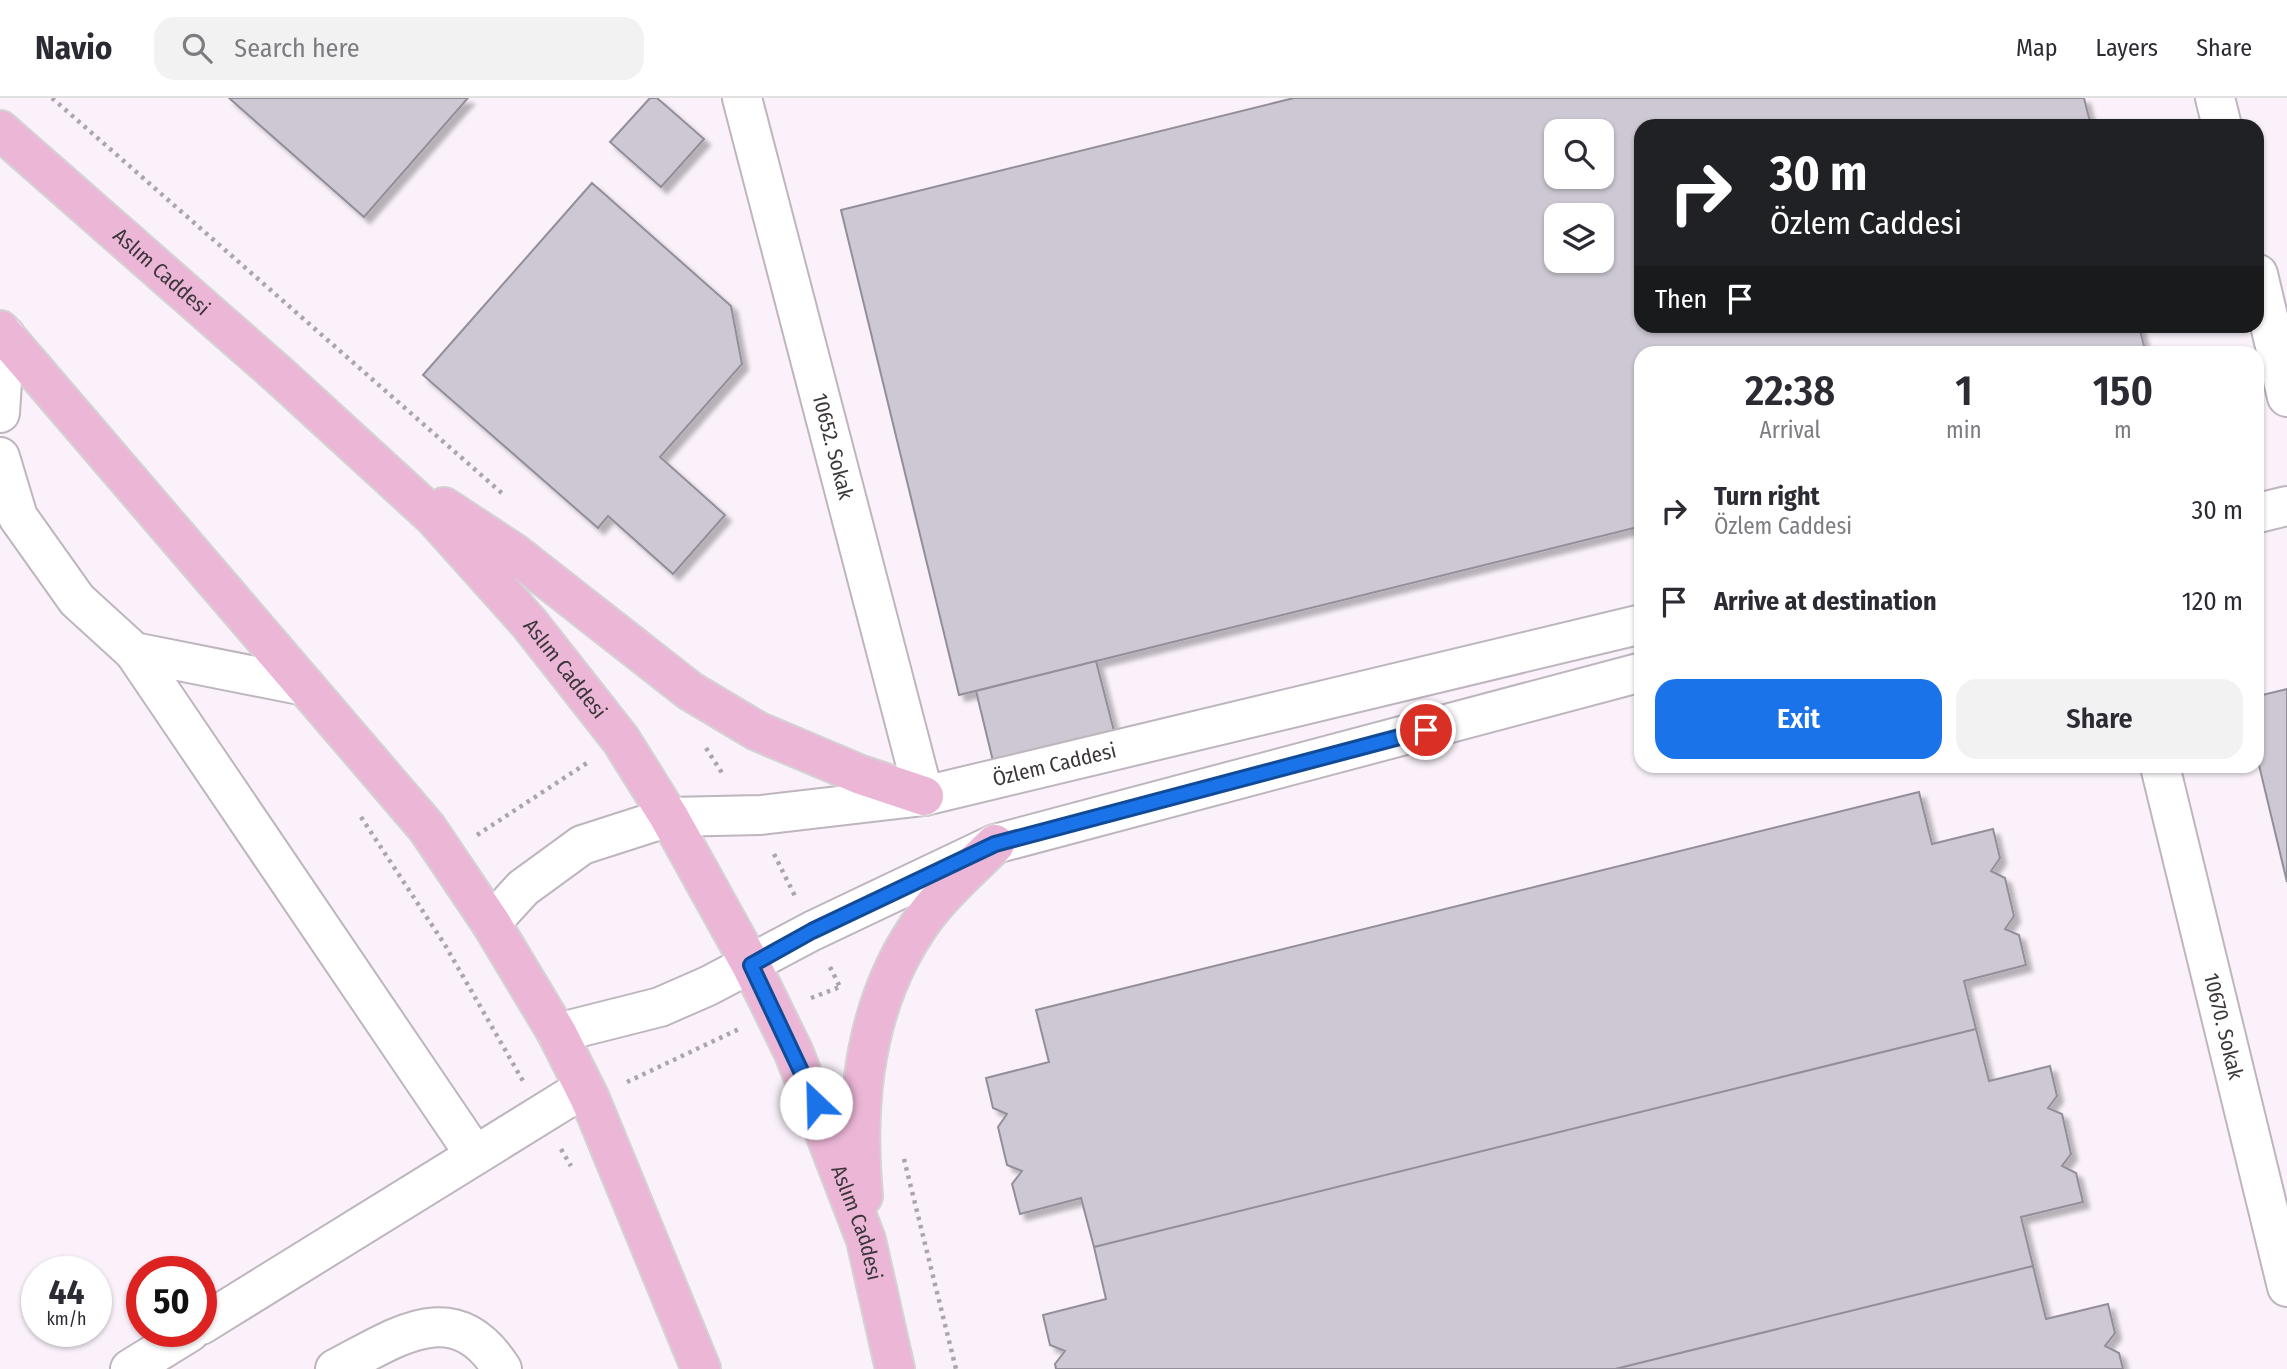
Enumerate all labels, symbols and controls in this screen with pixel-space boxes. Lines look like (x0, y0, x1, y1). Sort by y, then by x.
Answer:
search box (154, 17, 644, 80)
text: Navio (35, 28, 112, 68)
icon: search (178, 29, 216, 67)
text: Search here (234, 33, 360, 64)
text: Map (2016, 34, 2058, 62)
text: Layers (2096, 34, 2158, 62)
text: Share (2196, 34, 2252, 62)
map controls (1544, 119, 1614, 273)
button: search (1544, 119, 1614, 189)
text: 30 m (1770, 144, 1868, 203)
icon: right (1655, 147, 1746, 238)
button: layers (1544, 203, 1614, 273)
text: Özlem Caddesi (1770, 204, 1962, 242)
street label: Aslım Caddesi (108, 223, 215, 321)
icon: arrive (1721, 280, 1759, 318)
text: Then (1655, 284, 1707, 315)
text: 22:38 (1745, 366, 1835, 416)
text: 1 (1955, 366, 1973, 416)
text: 150 (2093, 366, 2153, 416)
street label: 10652. Sokak (807, 391, 859, 502)
text: Arrival (1760, 416, 1821, 444)
text: min (1946, 416, 1982, 444)
text: m (2114, 416, 2132, 444)
text: Turn right (1714, 481, 1820, 512)
icon: right (1655, 492, 1693, 530)
text: 30 m (2192, 495, 2243, 526)
text: Özlem Caddesi (1714, 512, 1852, 540)
icon: arrive (1655, 583, 1693, 621)
text: Arrive at destination (1714, 586, 1937, 617)
text: 120 m (2182, 586, 2243, 617)
street label: Aslım Caddesi (518, 614, 612, 724)
button: Exit (1655, 679, 1942, 759)
button: Share (1956, 679, 2243, 759)
pin (1396, 700, 1456, 760)
icon: arrive (1407, 711, 1445, 749)
street label: Özlem Caddesi (990, 737, 1119, 792)
street label: 10670. Sokak (2198, 970, 2249, 1083)
position arrow (779, 1066, 853, 1140)
street label: Aslım Caddesi (826, 1162, 888, 1283)
speed limit sign: 50 (126, 1256, 217, 1347)
text: 44 (49, 1271, 84, 1313)
text: km/h (46, 1308, 87, 1330)

